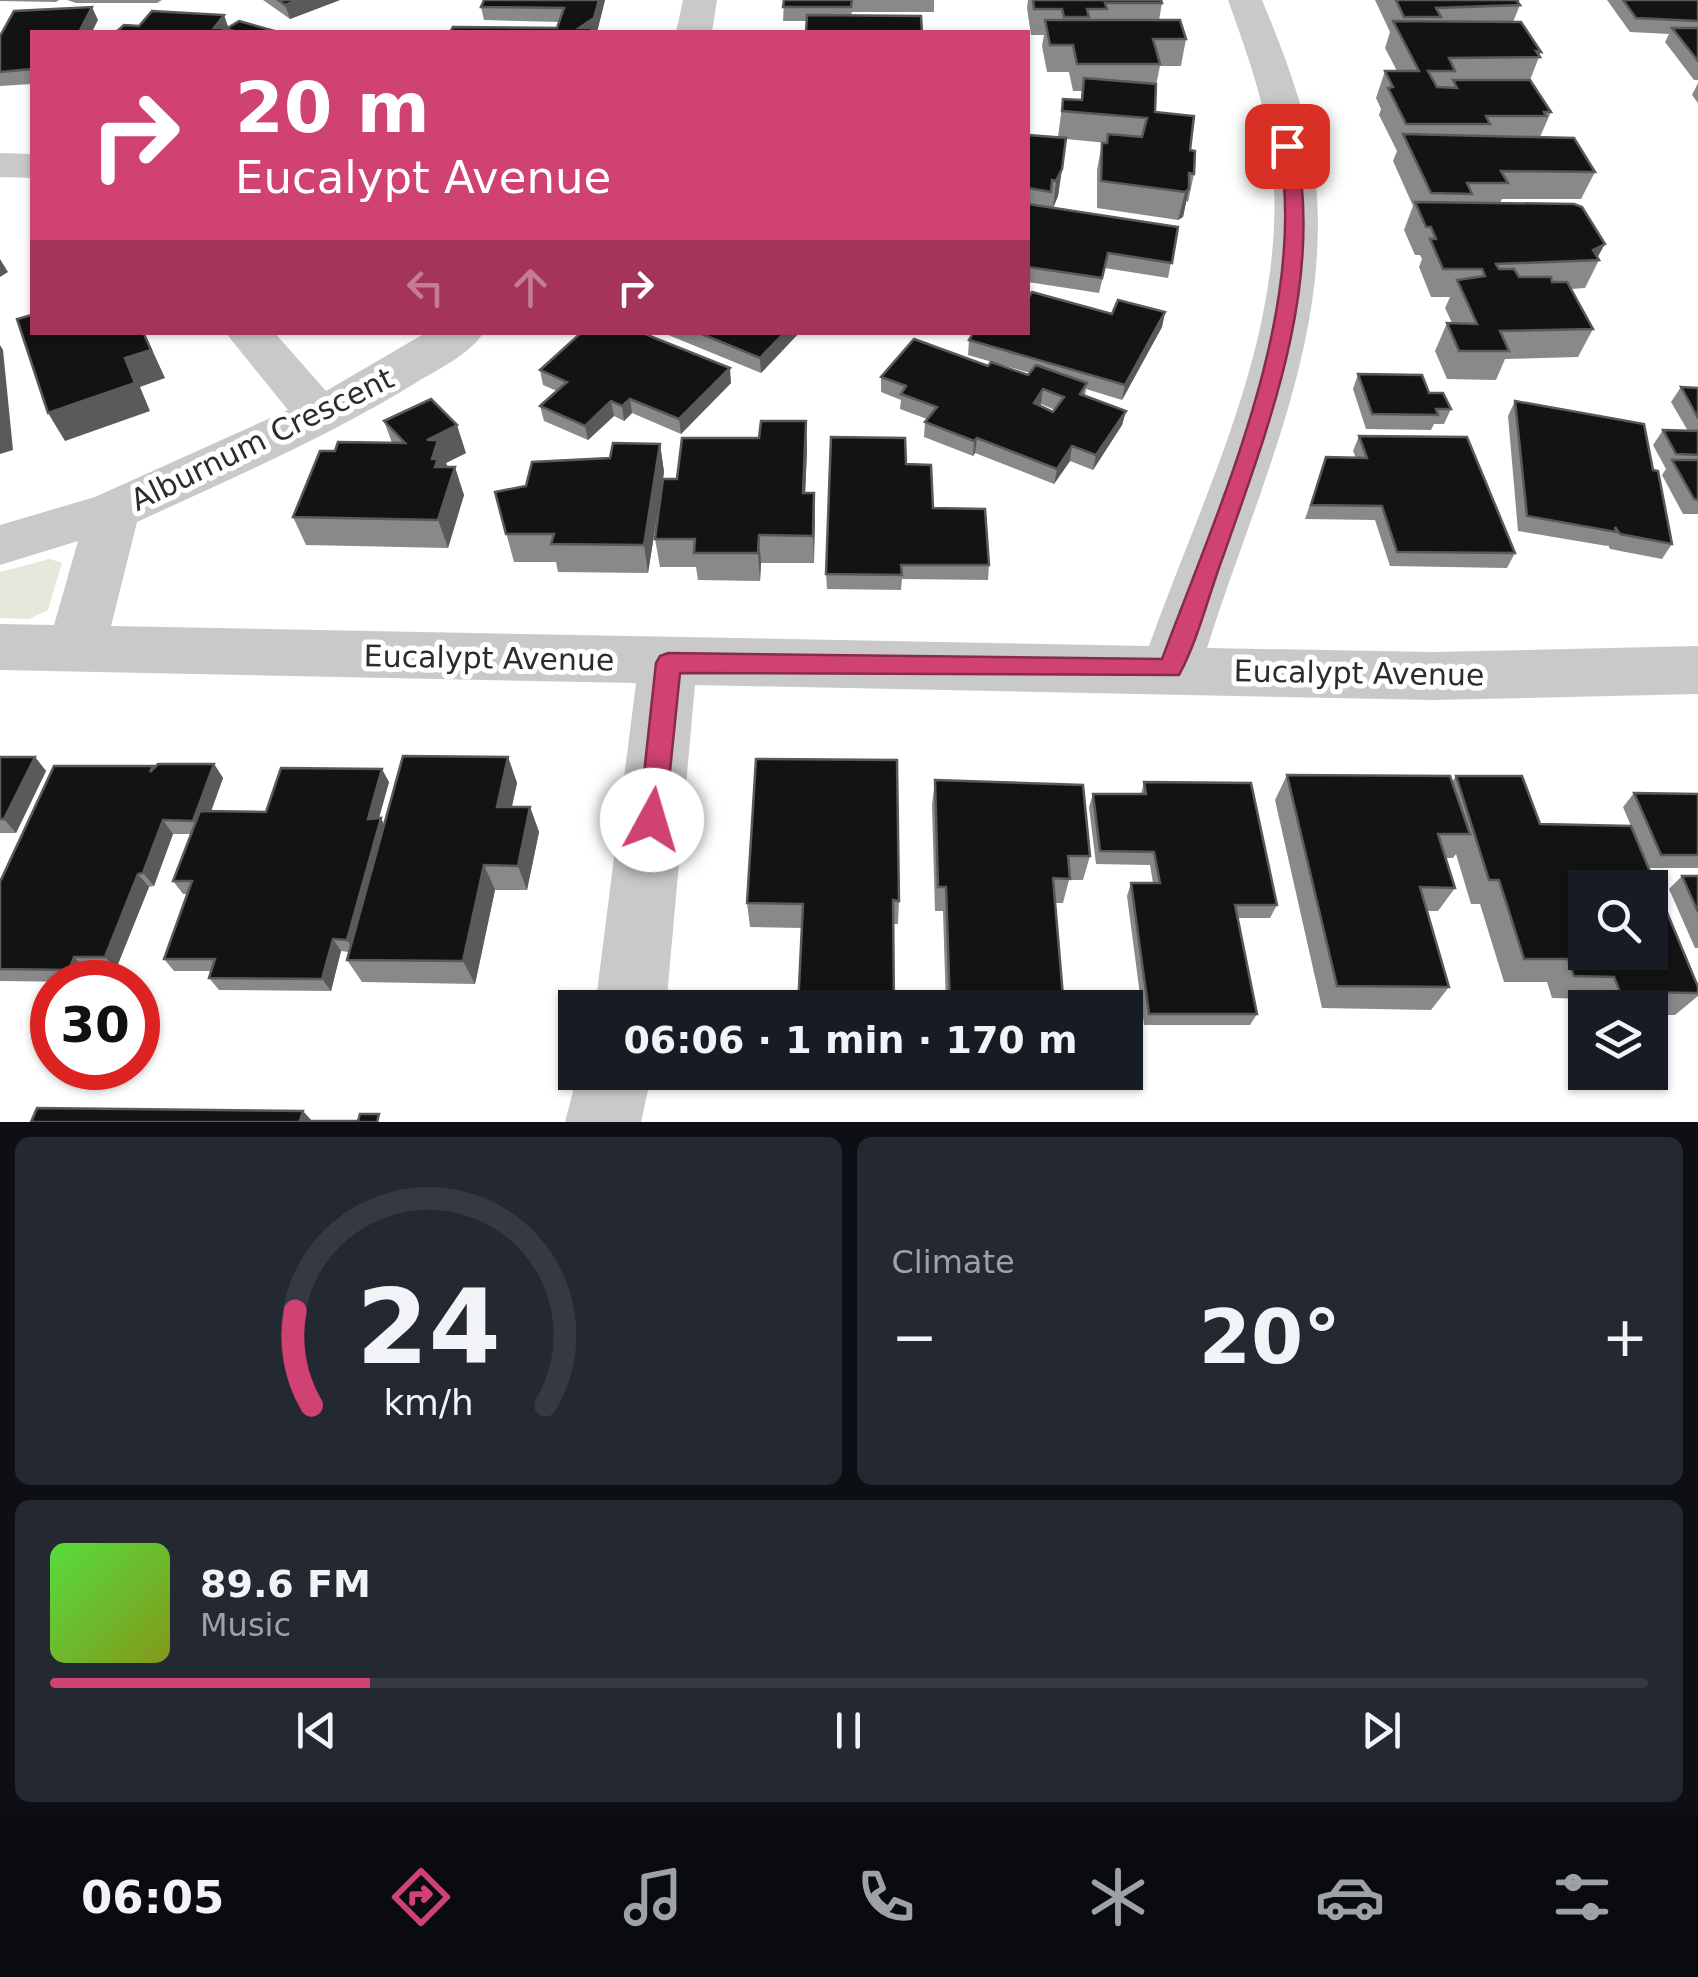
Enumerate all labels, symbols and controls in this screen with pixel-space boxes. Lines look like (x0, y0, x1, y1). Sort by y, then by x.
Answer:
text: 20 m (235, 67, 430, 149)
icon: right (70, 70, 200, 200)
pin (1245, 104, 1330, 189)
icon: arrive (1260, 119, 1315, 174)
text: Eucalypt Avenue (235, 151, 611, 204)
icon: left (398, 260, 453, 315)
icon: ahead (503, 260, 558, 315)
icon: right (608, 260, 663, 315)
street label: Alburnum Crescent (125, 360, 399, 518)
street label: Eucalypt Avenue (363, 638, 615, 678)
street label: Eucalypt Avenue (1233, 653, 1485, 693)
position arrow (600, 768, 704, 872)
map controls (1568, 870, 1668, 1090)
button: search (1568, 870, 1668, 970)
speed limit sign: 30 (30, 960, 160, 1090)
button: layers (1568, 990, 1668, 1090)
text: 06:06 · 1 min · 170 m (623, 1018, 1078, 1062)
text: Climate (892, 1243, 1015, 1281)
text: 24 (356, 1266, 501, 1388)
text: 20° (1199, 1293, 1341, 1381)
text: − (892, 1305, 938, 1369)
text: + (1602, 1305, 1648, 1369)
text: km/h (383, 1382, 473, 1423)
text: 89.6 FM (200, 1562, 371, 1606)
text: Music (200, 1606, 291, 1644)
icon: previous (289, 1703, 344, 1758)
icon: pause (821, 1703, 876, 1758)
icon: next (1354, 1703, 1409, 1758)
icon: directions (386, 1862, 456, 1932)
icon: music (618, 1862, 688, 1932)
icon: phone (851, 1862, 921, 1932)
icon: climate (1083, 1862, 1153, 1932)
icon: car (1315, 1862, 1385, 1932)
icon: filters (1547, 1862, 1617, 1932)
text: 06:05 (81, 1871, 224, 1924)

